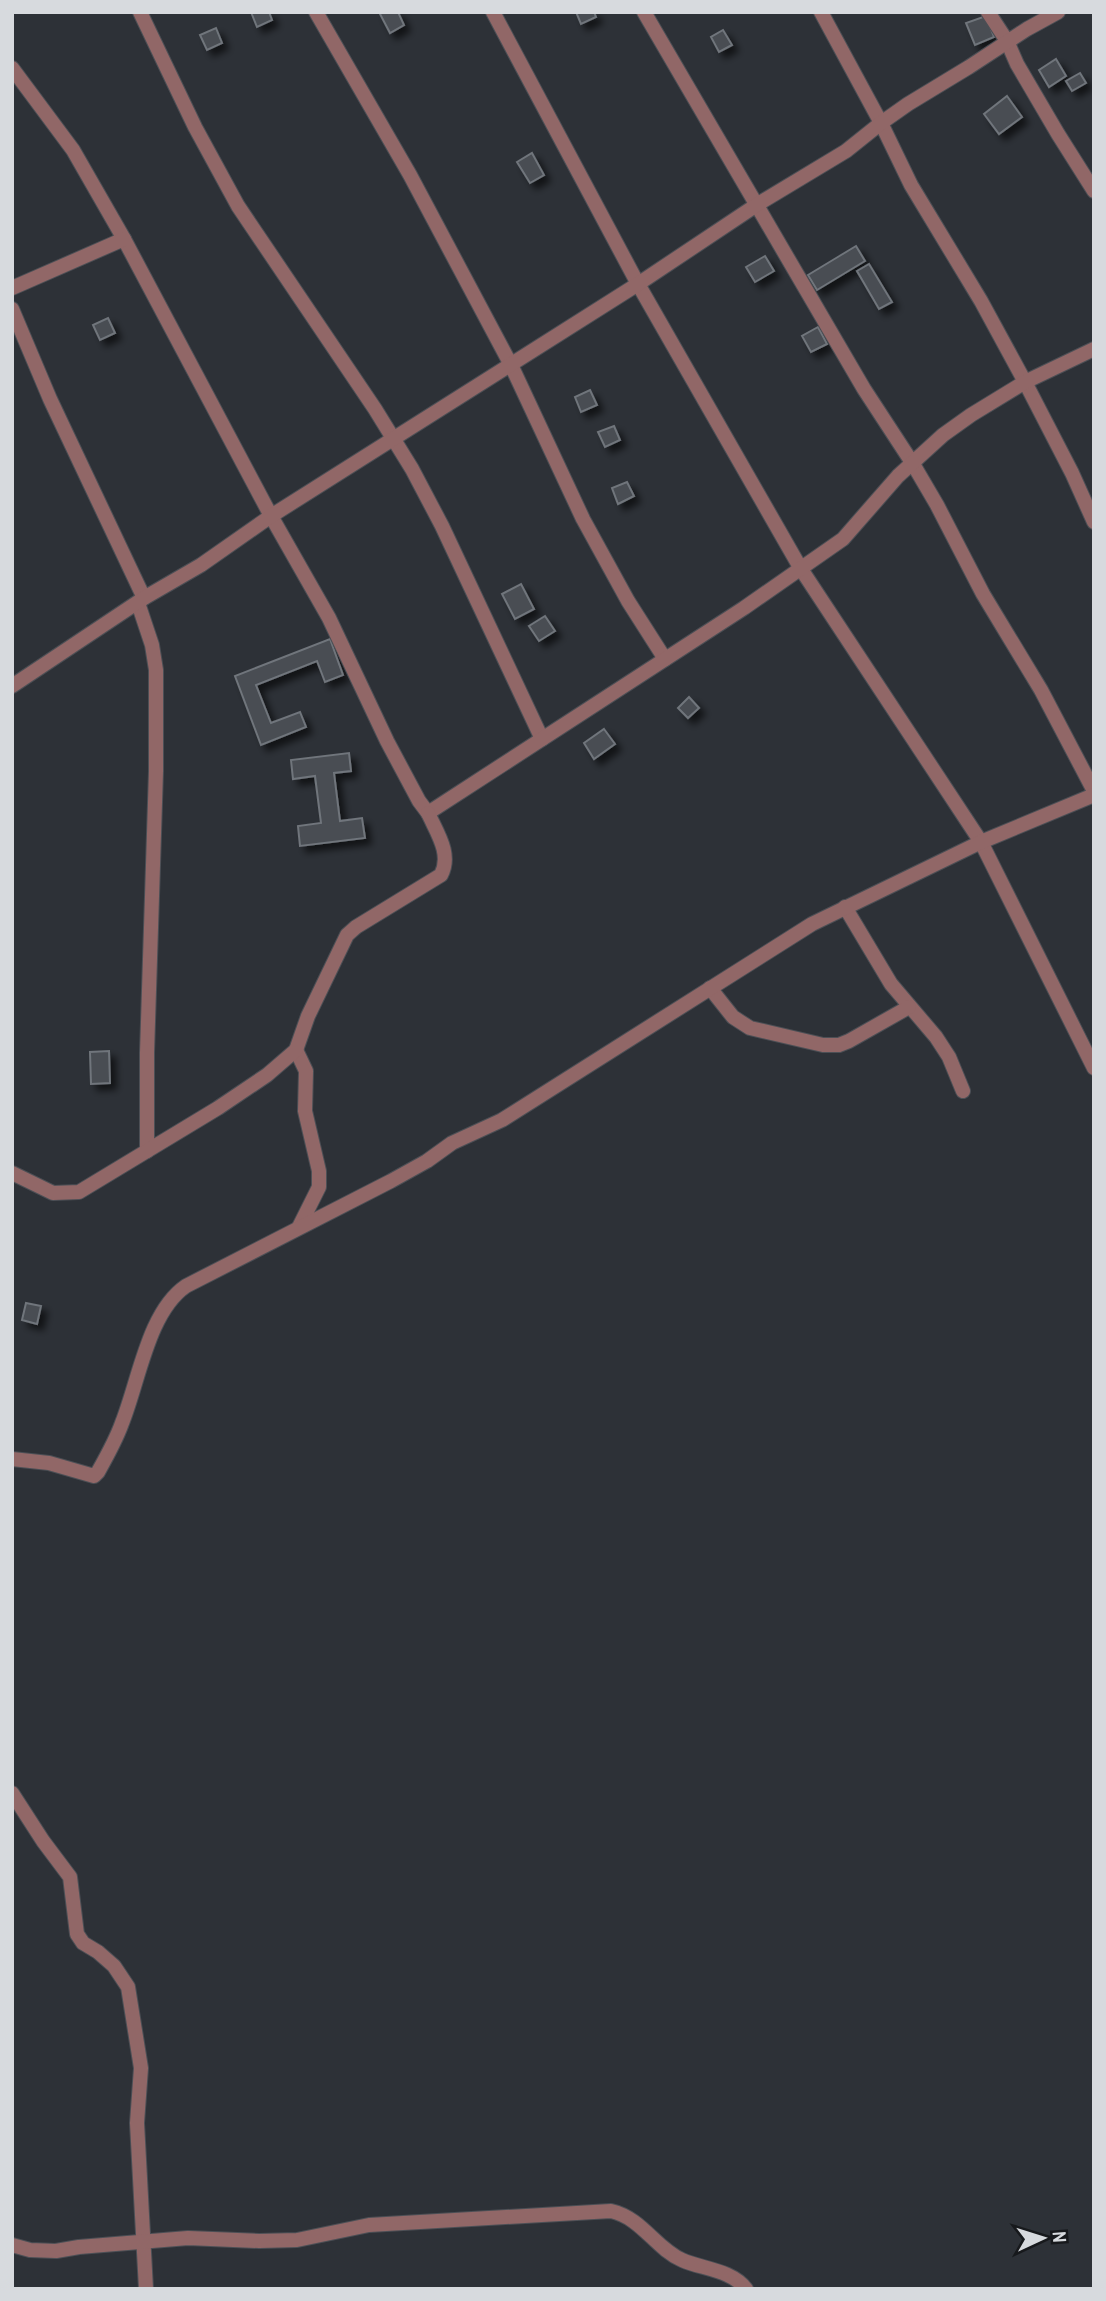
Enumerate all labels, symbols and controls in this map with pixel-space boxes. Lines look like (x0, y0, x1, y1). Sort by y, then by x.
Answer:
north arrow (1008, 2203, 1078, 2273)
text: N (1047, 2230, 1073, 2243)

